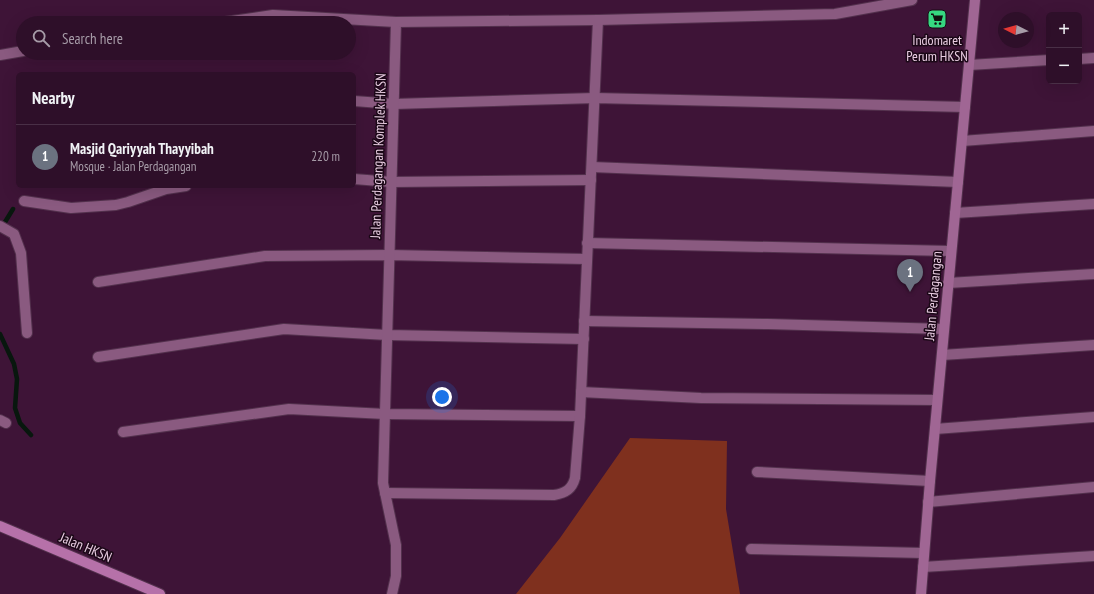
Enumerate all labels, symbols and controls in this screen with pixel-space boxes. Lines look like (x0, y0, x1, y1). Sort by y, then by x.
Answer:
supermarket icon: Indomaret Perum HKSN (926, 8, 948, 30)
north arrow (998, 12, 1034, 48)
map controls (1046, 12, 1082, 84)
button: + (1046, 12, 1082, 48)
search box (16, 16, 356, 60)
icon: search (30, 27, 52, 49)
text: Search here (62, 29, 123, 48)
place label: Indomaret Perum HKSN (906, 31, 968, 65)
button: − (1046, 48, 1082, 84)
street label: Jalan Perdagangan Komplek HKSN (366, 73, 390, 240)
text: Nearby (32, 87, 75, 109)
text: Masjid Qariyyah Thayyibah (70, 139, 214, 158)
text: 1 (42, 148, 48, 165)
text: 220 m (311, 148, 340, 165)
text: Mosque · Jalan Perdagangan (70, 158, 197, 175)
street label: Jalan Perdagangan (920, 251, 946, 342)
pin: 1 (897, 259, 923, 292)
your location (432, 387, 452, 407)
street label: Jalan HKSN (56, 528, 115, 566)

